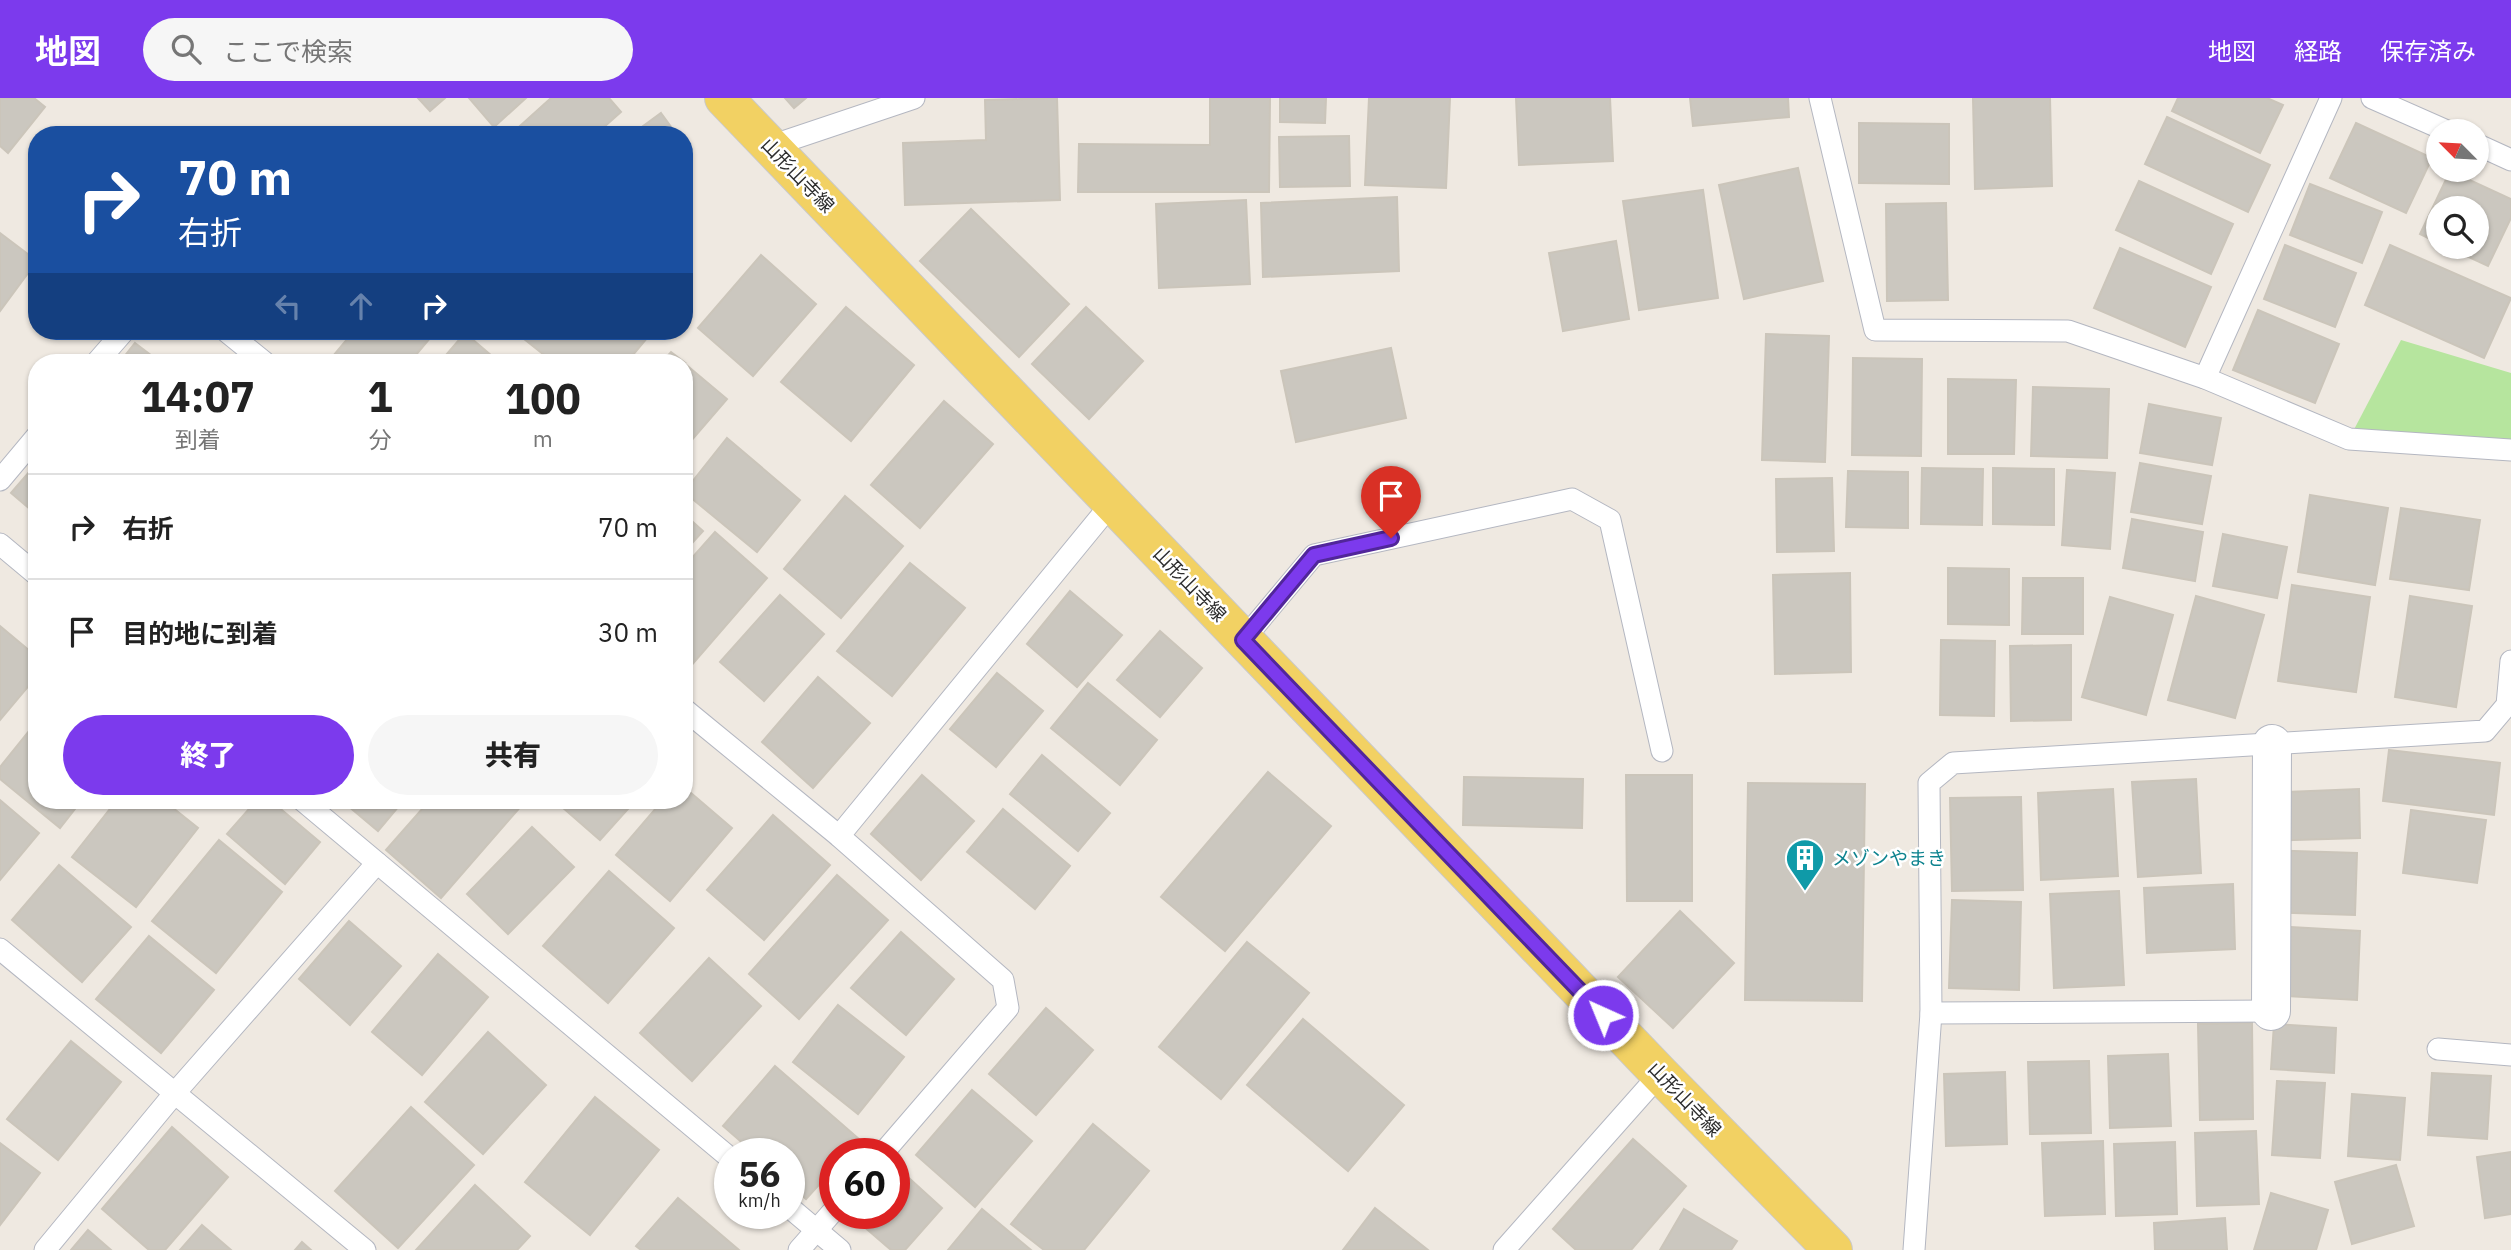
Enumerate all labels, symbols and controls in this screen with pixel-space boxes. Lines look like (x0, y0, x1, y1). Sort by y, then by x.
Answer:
search box (143, 18, 633, 81)
text: 地図 (35, 29, 101, 72)
icon: search (167, 30, 205, 68)
text: ここで検索 (223, 34, 353, 68)
text: 地図 (2208, 35, 2256, 67)
text: 経路 (2294, 35, 2342, 67)
text: 保存済み (2380, 35, 2476, 67)
north arrow (2426, 119, 2488, 182)
map controls (2426, 119, 2489, 259)
street label: 山形山寺線 (756, 132, 840, 218)
text: 70 m (178, 145, 292, 208)
icon: right (63, 154, 154, 245)
button: search (2426, 196, 2489, 259)
text: 右折 (178, 211, 242, 253)
icon: left (269, 287, 307, 325)
icon: ahead (342, 287, 380, 325)
icon: right (415, 287, 453, 325)
text: 14:07 (140, 369, 255, 424)
text: 1 (367, 369, 393, 424)
text: 100 (505, 371, 581, 426)
text: m (533, 423, 553, 453)
text: 到着 (175, 424, 221, 454)
text: 分 (369, 424, 392, 454)
pin (1361, 466, 1421, 538)
icon: arrive (1372, 477, 1410, 515)
icon: right (63, 508, 101, 546)
text: 70 m (598, 510, 658, 544)
text: 右折 (122, 511, 174, 545)
street label: 山形山寺線 (1148, 541, 1232, 627)
icon: arrive (63, 613, 101, 651)
text: 30 m (598, 615, 658, 649)
text: 目的地に到着 (122, 616, 278, 650)
button: 終了 (63, 715, 354, 795)
button: 共有 (368, 715, 658, 795)
building icon: メゾンやまき (1784, 837, 1826, 892)
place label: メゾンやまき (1832, 846, 1946, 870)
position arrow (1566, 978, 1640, 1052)
street label: 山形山寺線 (1643, 1056, 1727, 1142)
speed limit sign: 60 (819, 1138, 910, 1229)
text: 56 (738, 1151, 781, 1197)
text: km/h (738, 1189, 781, 1212)

